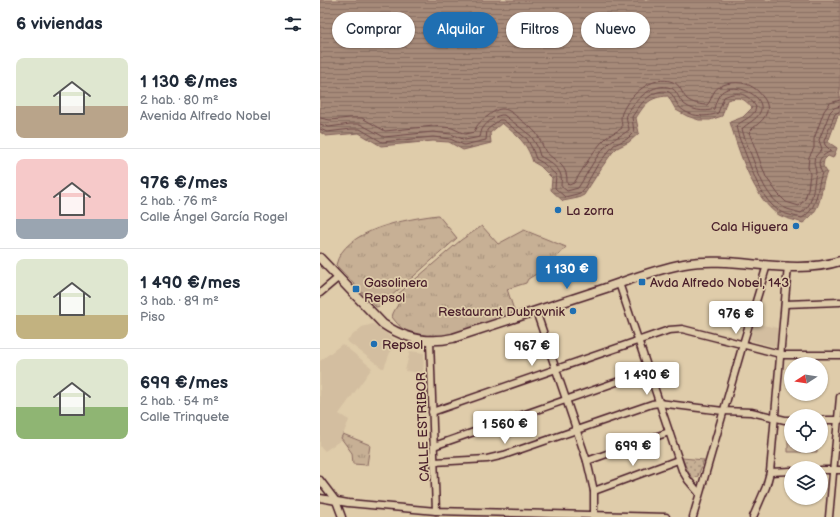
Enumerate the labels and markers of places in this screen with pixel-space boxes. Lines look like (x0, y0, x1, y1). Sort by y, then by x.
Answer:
place label: La zorra (566, 203, 614, 219)
marker: La zorra (553, 205, 563, 215)
place label: Cala Higuera (711, 219, 788, 235)
marker: Cala Higuera (791, 221, 801, 231)
pin: 1 130 € (530, 256, 604, 290)
place label: Gasolinera Repsol (364, 275, 428, 306)
place label: Avda Alfredo Nobel, 143 (650, 275, 789, 291)
marker: Avda Alfredo Nobel, 143 (637, 277, 647, 287)
marker: Gasolinera Repsol (351, 284, 361, 294)
pin: 976 € (708, 301, 764, 335)
place label: Restaurant Dubrovnik (438, 304, 566, 320)
marker: Restaurant Dubrovnik (568, 306, 578, 316)
pin: 967 € (504, 333, 560, 367)
place label: Repsol (382, 337, 423, 353)
marker: Repsol (369, 339, 379, 349)
pin: 1 490 € (610, 362, 684, 396)
pin: 1 560 € (468, 411, 542, 445)
pin: 699 € (605, 433, 661, 467)

